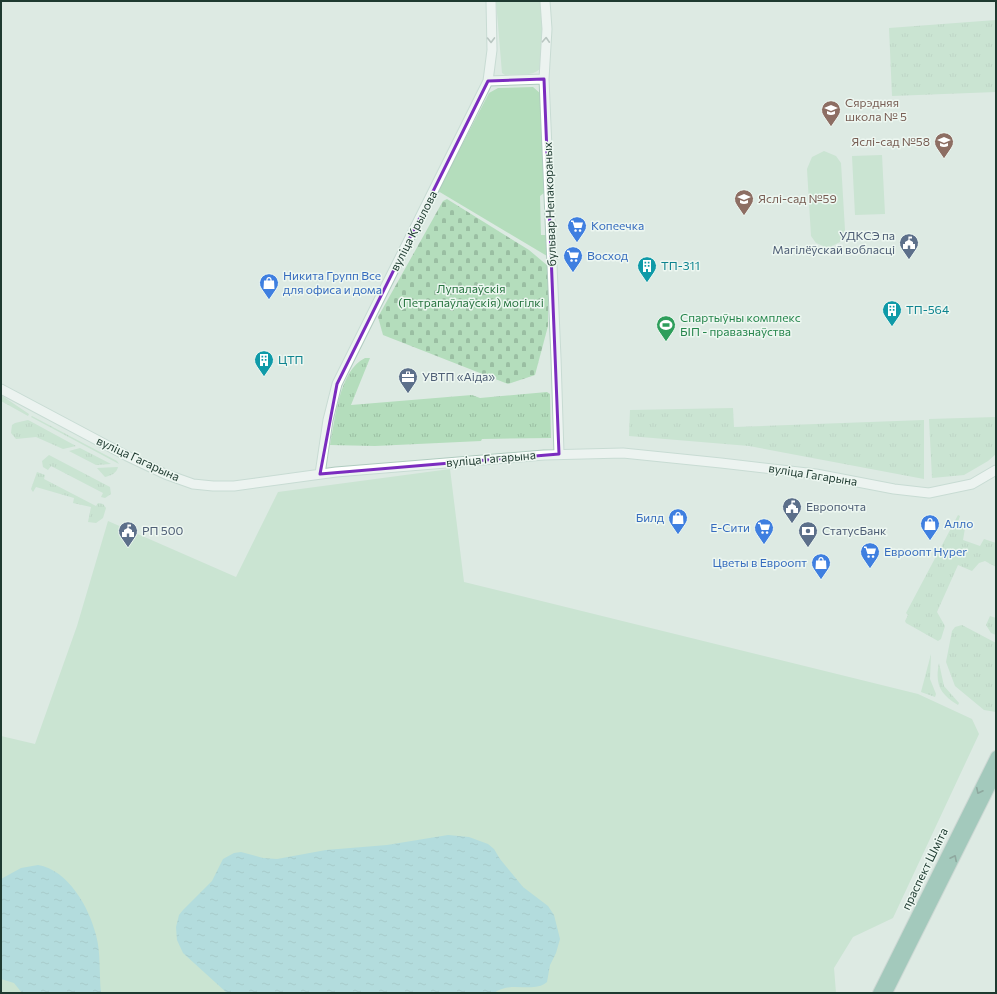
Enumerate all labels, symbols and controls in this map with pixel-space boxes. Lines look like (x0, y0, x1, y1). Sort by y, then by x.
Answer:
one-way arrow (487, 37, 496, 43)
one-way arrow (542, 37, 550, 43)
place label: Сярэдняя школа № 5 (845, 95, 907, 123)
school or university icon: Сярэдняя школа № 5 (820, 99, 842, 127)
school or university icon: Яслі-сад №58 (933, 131, 955, 159)
place label: Яслі-сад №58 (851, 134, 930, 148)
street label: бульвар Непакораных (540, 141, 558, 267)
street label: вуліца Крылова (387, 188, 439, 273)
school or university icon: Яслі-сад №59 (733, 188, 755, 216)
place label: Яслі-сад №59 (758, 191, 837, 205)
supermarket icon: Копеечка (566, 215, 588, 243)
place label: Копеечка (591, 218, 644, 232)
place label: УДКСЭ па Магілёўскай вобласці (772, 228, 895, 256)
public building icon: УДКСЭ па Магілёўскай вобласці (898, 232, 920, 260)
supermarket icon: Восход (562, 245, 584, 273)
place label: Восход (587, 248, 628, 262)
building icon: ТП-311 (636, 255, 658, 283)
place label: ТП-311 (661, 258, 700, 272)
place label: Никита Групп Все для офиса и дома (283, 268, 382, 296)
shop icon: Никита Групп Все для офиса и дома (258, 272, 280, 300)
park label: Лупалаўскія (Петрапаўлаўскія) могілкі (398, 281, 544, 309)
building icon: ТП-564 (881, 299, 903, 327)
place label: ТП-564 (906, 302, 949, 316)
place label: Спартыўны комплекс БІП - правазнаўства (680, 310, 801, 338)
sports icon: Спартыўны комплекс БІП - правазнаўства (655, 314, 677, 342)
building icon: ЦТП (253, 349, 275, 377)
place label: ЦТП (278, 352, 304, 366)
office icon: УВТП «Аіда» (397, 366, 419, 394)
place label: УВТП «Аіда» (422, 369, 495, 383)
street label: вуліца Гагарына (95, 433, 182, 483)
street label: вуліца Гагарына (446, 447, 536, 469)
street label: вуліца Гагарына (768, 460, 859, 488)
public building icon: Европочта (781, 496, 803, 524)
place label: Европочта (806, 499, 866, 513)
shop icon: Билд (667, 507, 689, 535)
place label: Билд (636, 510, 664, 524)
shop icon: Алло (919, 513, 941, 541)
place label: Алло (944, 516, 973, 530)
supermarket icon: Е-Сити (753, 517, 775, 545)
public building icon: РП 500 (117, 520, 139, 548)
place label: Е-Сити (710, 520, 750, 534)
bank icon: СтатусБанк (797, 520, 819, 548)
place label: РП 500 (142, 523, 184, 537)
place label: СтатусБанк (822, 523, 887, 537)
supermarket icon: Евроопт Hyper (859, 541, 881, 569)
place label: Евроопт Hyper (884, 544, 967, 558)
shop icon: Цветы в Евроопт (810, 552, 832, 580)
place label: Цветы в Евроопт (712, 555, 807, 569)
one-way arrow (976, 787, 984, 794)
street label: праспект Шміта (898, 825, 950, 912)
one-way arrow (949, 855, 957, 862)

